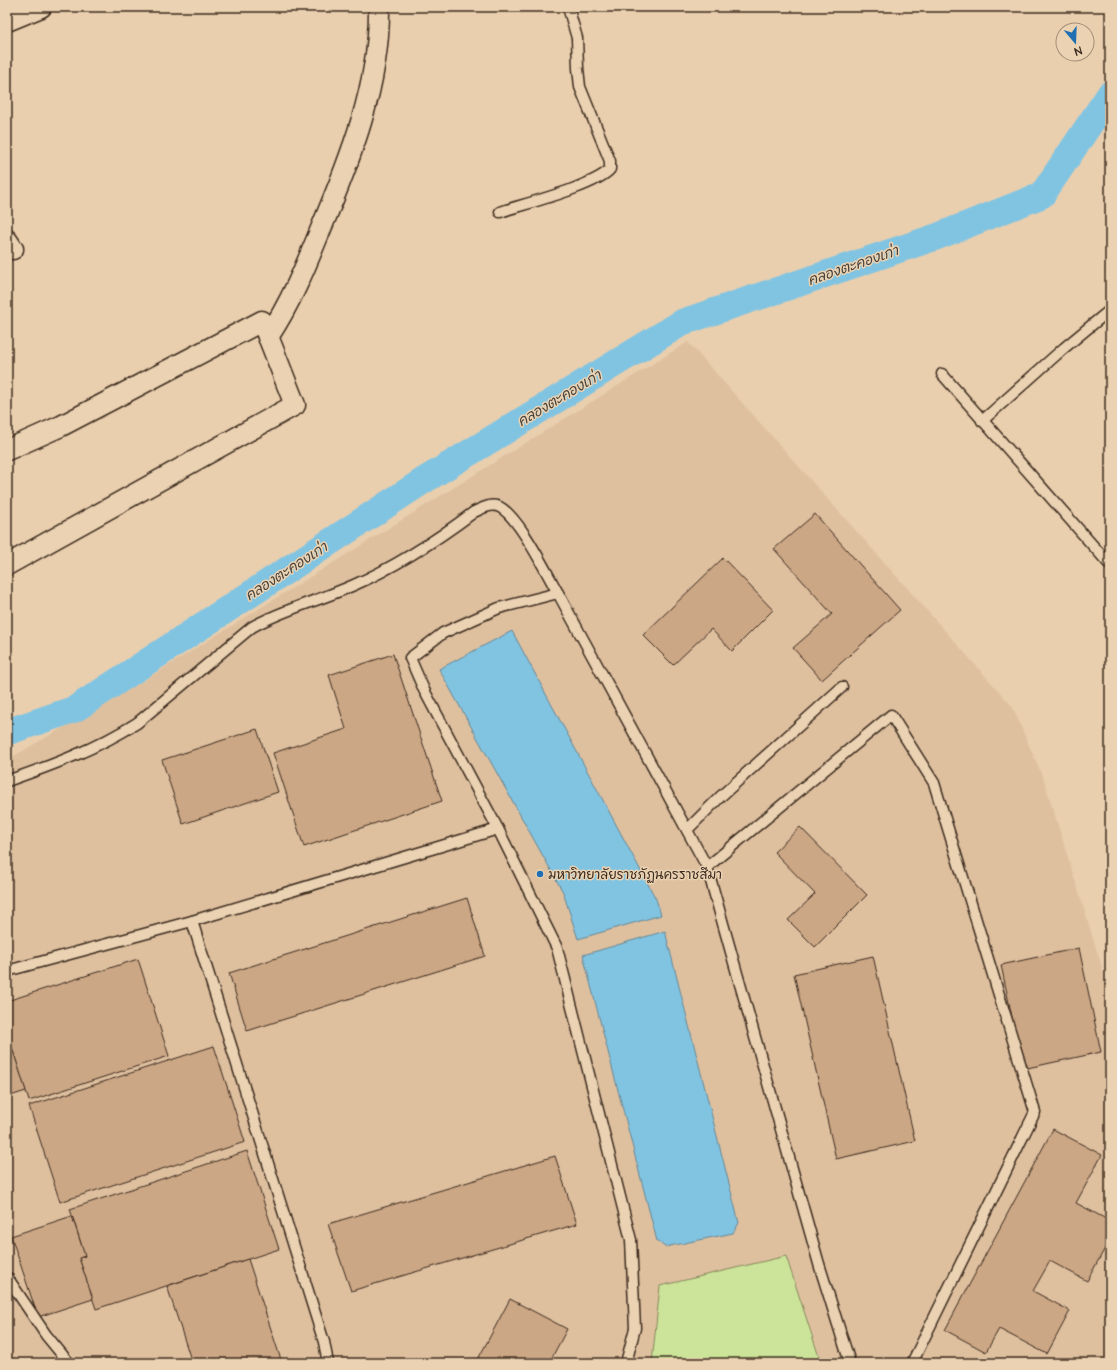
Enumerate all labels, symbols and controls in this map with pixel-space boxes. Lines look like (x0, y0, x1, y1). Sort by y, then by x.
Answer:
north arrow (1055, 22, 1095, 62)
text: N (1072, 43, 1084, 59)
water label: คลองตะคองเก่า (805, 241, 902, 291)
water label: คลองตะคองเก่า (514, 365, 606, 432)
water label: คลองตะคองเก่า (241, 537, 332, 606)
place label: มหาวิทยาลัยราชภัฏนครราชสีมา (548, 866, 722, 884)
marker: มหาวิทยาลัยราชภัฏนครราชสีมา (535, 869, 545, 879)

